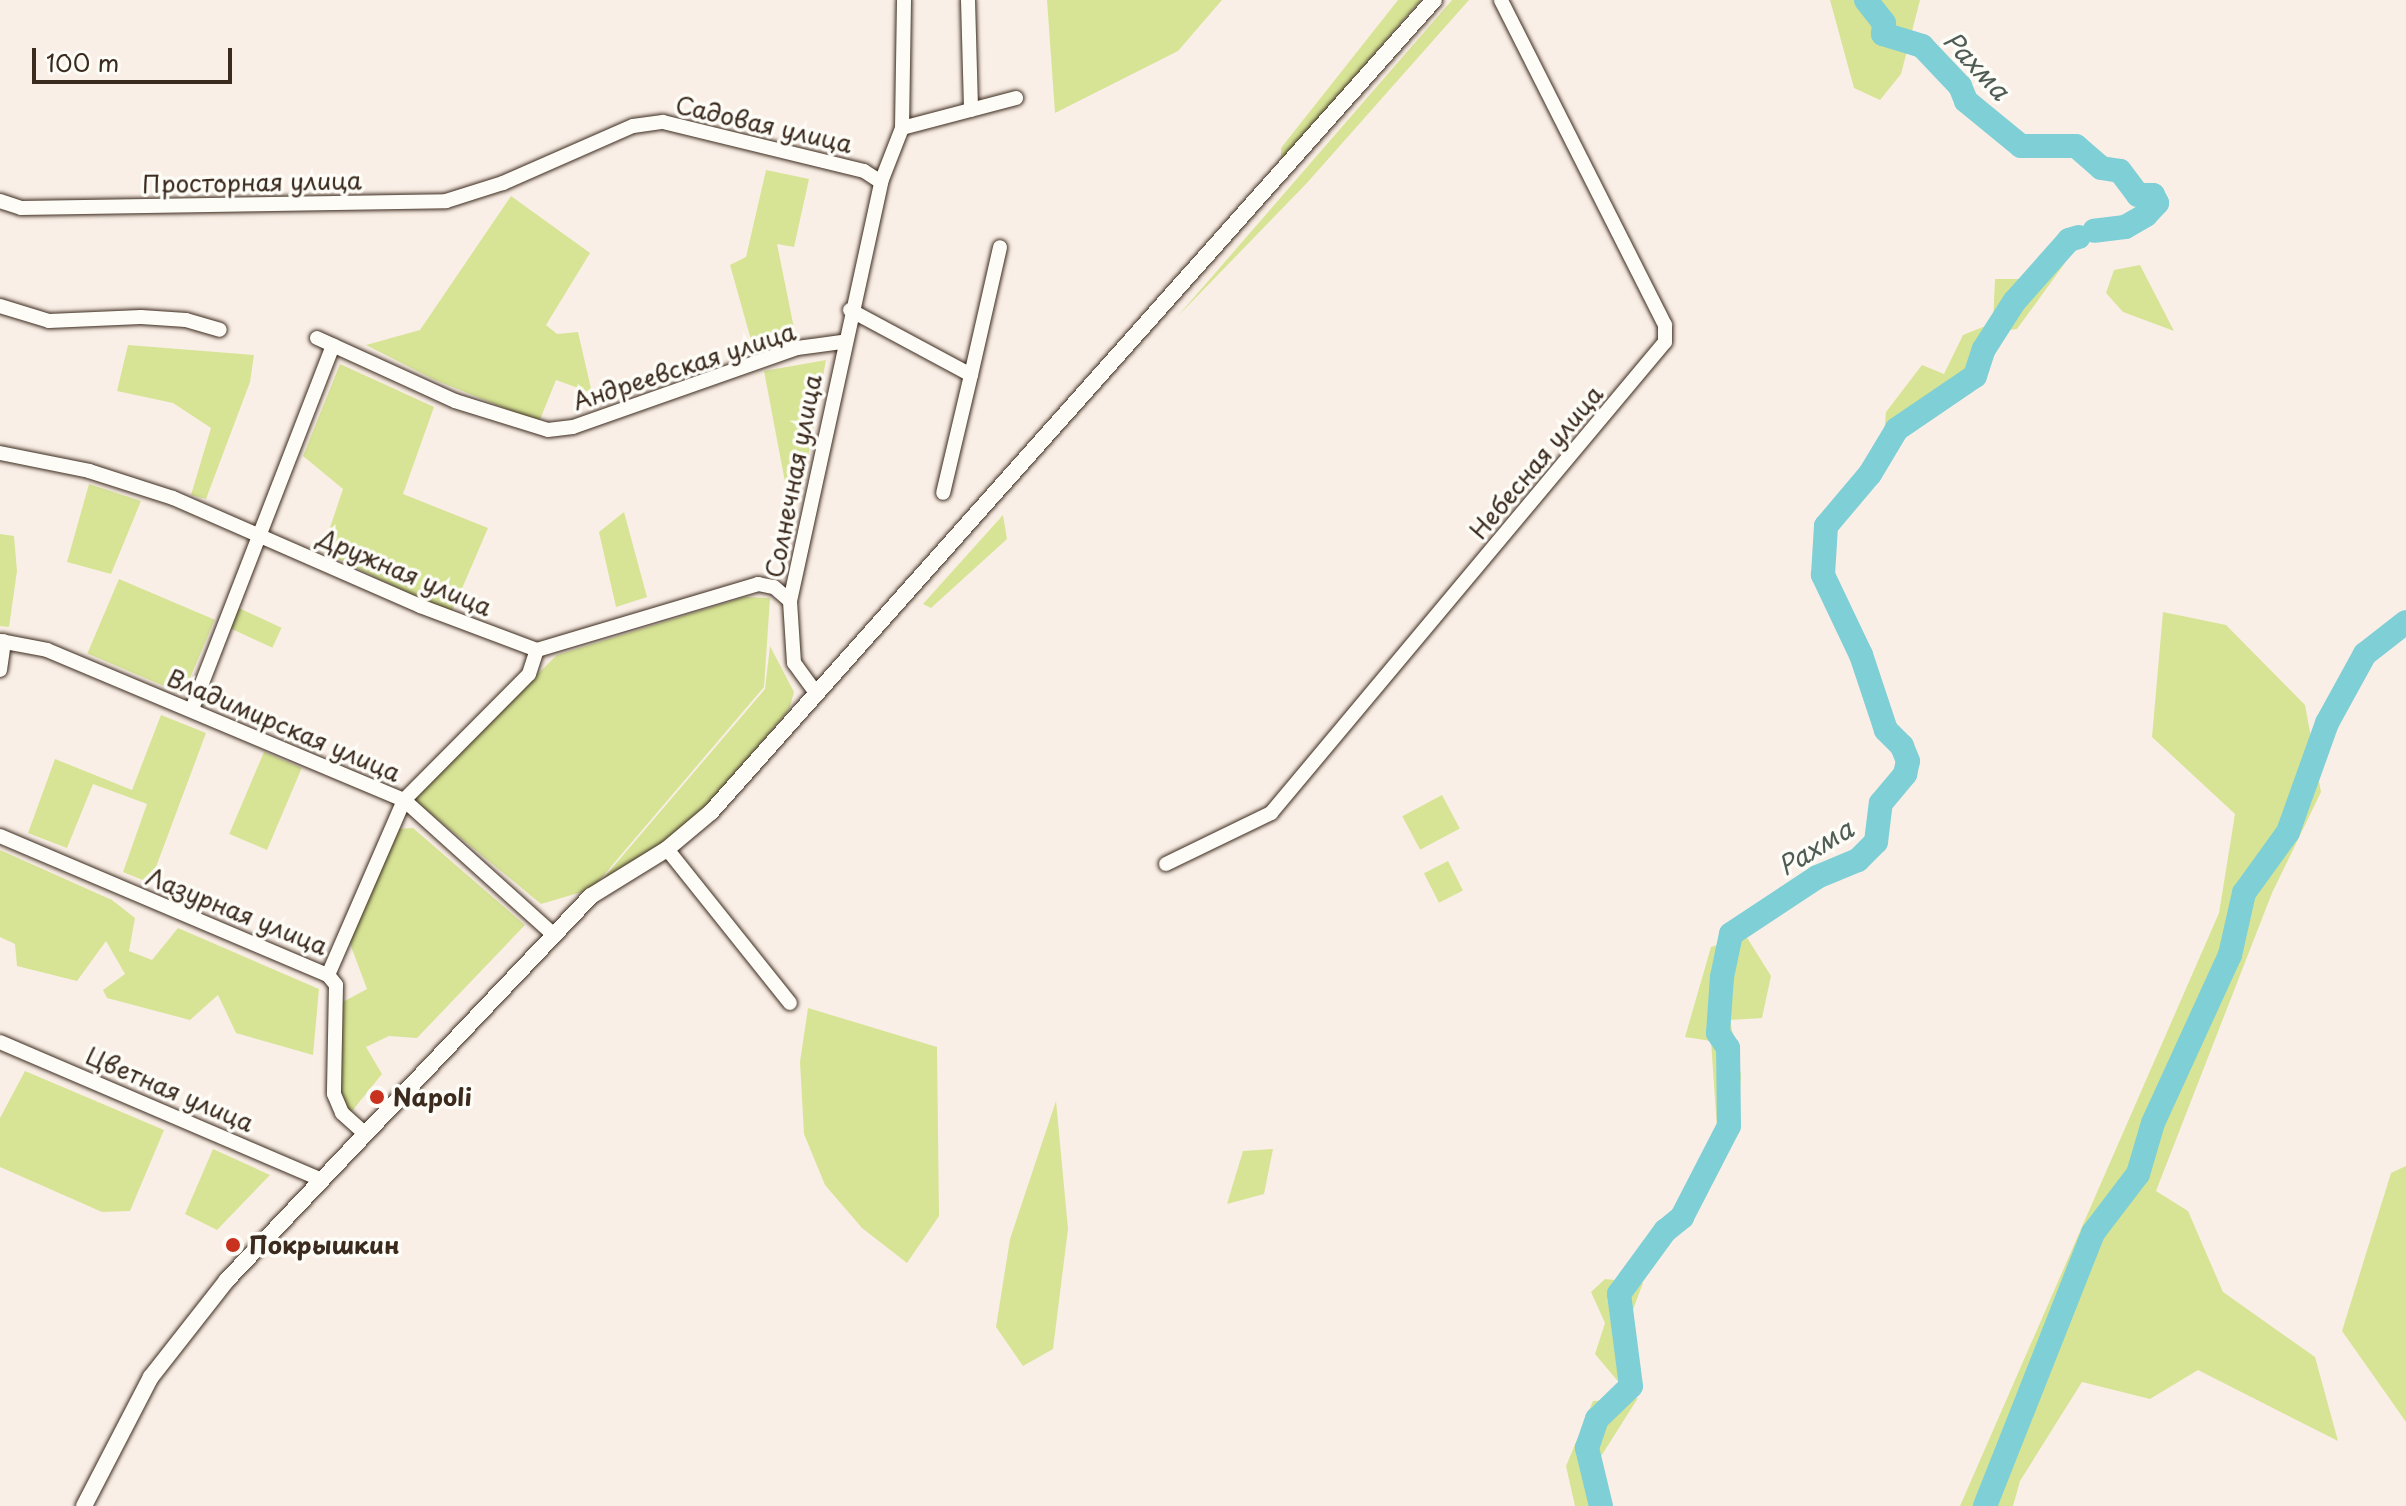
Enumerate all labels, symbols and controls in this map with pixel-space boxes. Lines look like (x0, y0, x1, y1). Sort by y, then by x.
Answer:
water label: Рахма (1938, 24, 2016, 106)
scale bar (36, 32, 236, 82)
text: 100 m (46, 44, 119, 80)
street label: Садовая улица (672, 90, 856, 158)
street label: Просторная улица (141, 166, 363, 198)
street label: Андреевская улица (568, 316, 800, 416)
street label: Солнечная улица (759, 371, 827, 581)
street label: Небесная улица (1463, 379, 1609, 545)
street label: Дружная улица (313, 522, 497, 622)
street label: Владимирская улица (162, 663, 406, 787)
water label: Рахма (1772, 812, 1858, 882)
street label: Лазурная улица (142, 861, 332, 961)
street label: Цветная улица (81, 1040, 259, 1138)
place label: Napoli (393, 1083, 472, 1111)
marker: Napoli (368, 1088, 386, 1106)
place label: Покрышкин (249, 1231, 400, 1259)
marker: Покрышкин (224, 1236, 242, 1254)

